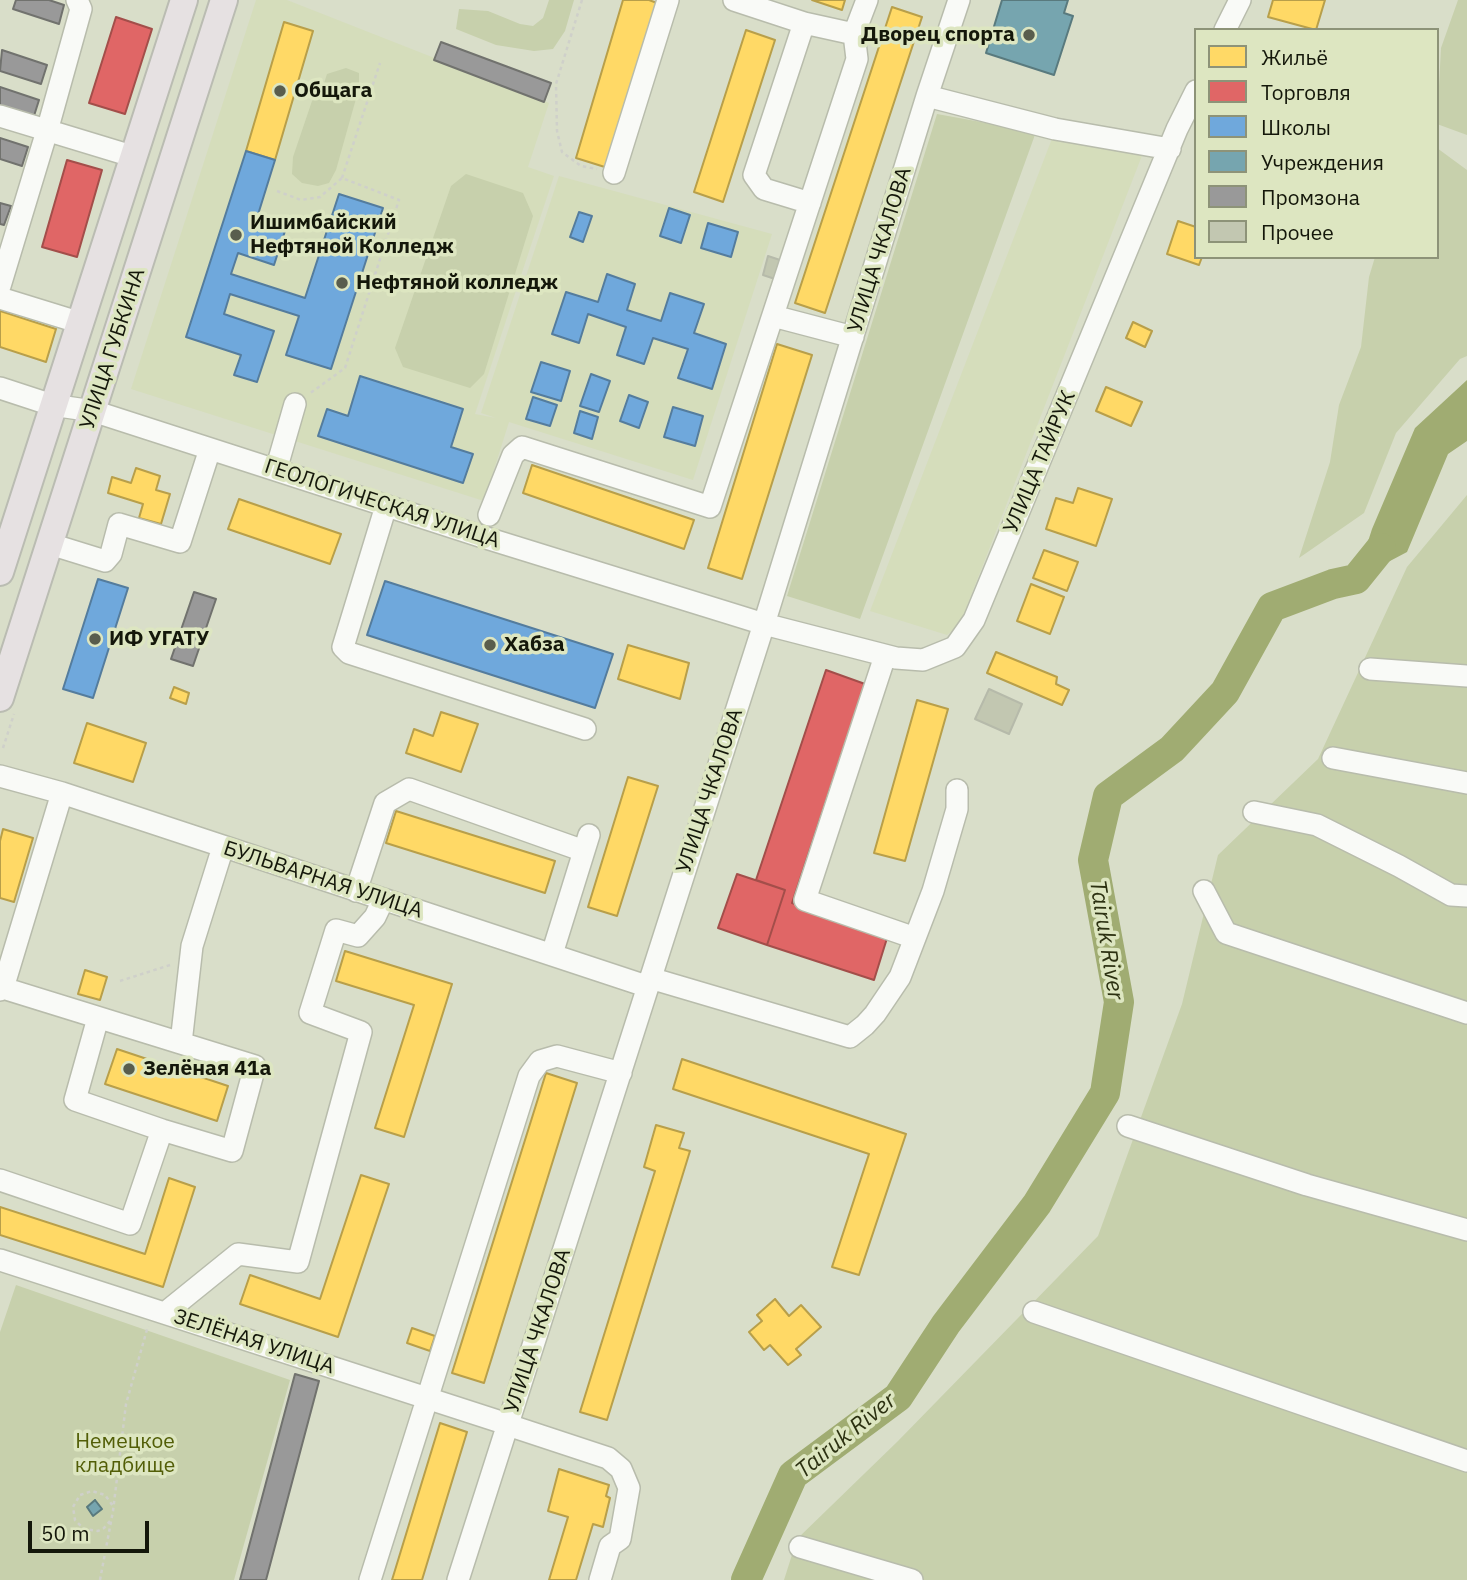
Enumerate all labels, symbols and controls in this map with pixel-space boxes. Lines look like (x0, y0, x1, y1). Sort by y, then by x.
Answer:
place label: Дворец спорта (861, 22, 1015, 48)
marker: Дворец спорта (1021, 27, 1037, 43)
legend (1194, 28, 1439, 259)
text: Жильё (1261, 43, 1328, 71)
place label: Общага (294, 78, 372, 104)
text: Торговля (1261, 78, 1351, 106)
marker: Общага (272, 83, 288, 99)
text: Школы (1261, 113, 1331, 141)
text: Учреждения (1261, 148, 1384, 176)
street label: УЛИЦА ЧКАЛОВА (843, 164, 917, 336)
text: Промзона (1261, 183, 1360, 211)
place label: Ишимбайский Нефтяной Колледж (250, 210, 454, 260)
text: Прочее (1261, 218, 1334, 246)
marker: Ишимбайский Нефтяной Колледж (228, 227, 244, 243)
street label: УЛИЦА ГУБКИНА (75, 265, 151, 433)
place label: Нефтяной колледж (356, 270, 558, 296)
marker: Нефтяной колледж (334, 275, 350, 291)
street label: УЛИЦА ТАЙРУК (999, 387, 1081, 537)
street label: ГЕОЛОГИЧЕСКАЯ УЛИЦА (261, 454, 503, 554)
place label: ИФ УГАТУ (109, 626, 209, 652)
marker: ИФ УГАТУ (87, 631, 103, 647)
place label: Хабза (504, 632, 565, 658)
marker: Хабза (482, 637, 498, 653)
street label: УЛИЦА ЧКАЛОВА (671, 705, 749, 877)
street label: БУЛЬВАРНАЯ УЛИЦА (220, 836, 426, 924)
water label: Tairuk River (1083, 878, 1129, 1002)
place label: Зелёная 41а (143, 1056, 271, 1082)
marker: Зелёная 41а (121, 1061, 137, 1077)
street label: УЛИЦА ЧКАЛОВА (499, 1245, 577, 1417)
street label: ЗЕЛЁНАЯ УЛИЦА (170, 1304, 338, 1380)
water label: Tairuk River (790, 1387, 902, 1485)
park label: Немецкое кладбище (75, 1429, 175, 1479)
scale bar (32, 1506, 152, 1550)
text: 50 m (41, 1519, 90, 1547)

